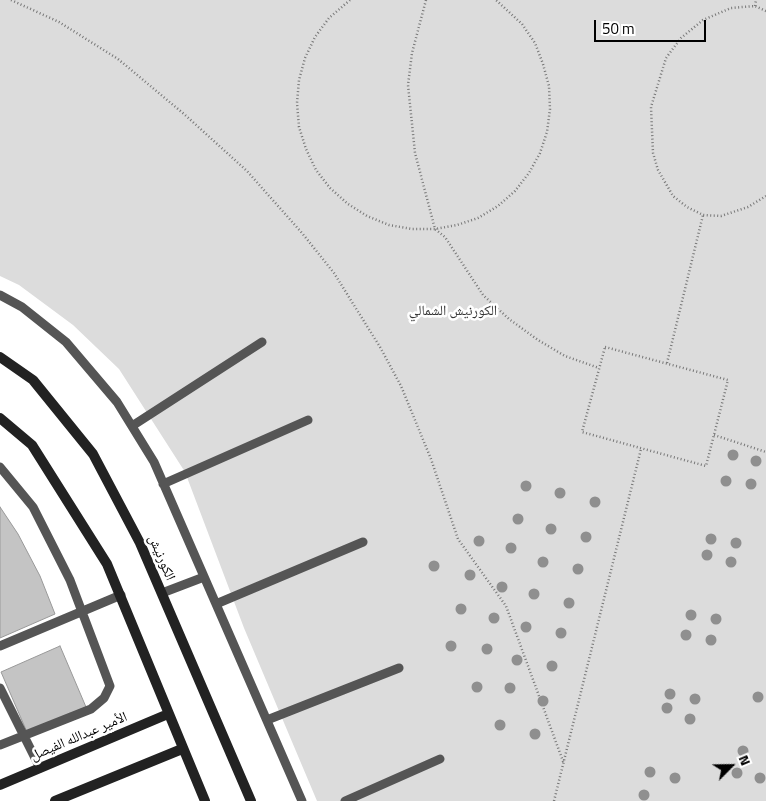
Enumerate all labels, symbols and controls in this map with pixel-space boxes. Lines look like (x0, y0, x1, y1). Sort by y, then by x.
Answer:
scale bar (596, 10, 708, 42)
text: 50 m (602, 17, 635, 40)
park label: الكورنيش الشمالي (409, 304, 497, 320)
street label: الكورنيش (144, 533, 178, 583)
street label: الأمير عبدالله الفيصل (28, 709, 130, 765)
north arrow (706, 741, 756, 791)
text: N (734, 751, 757, 769)

